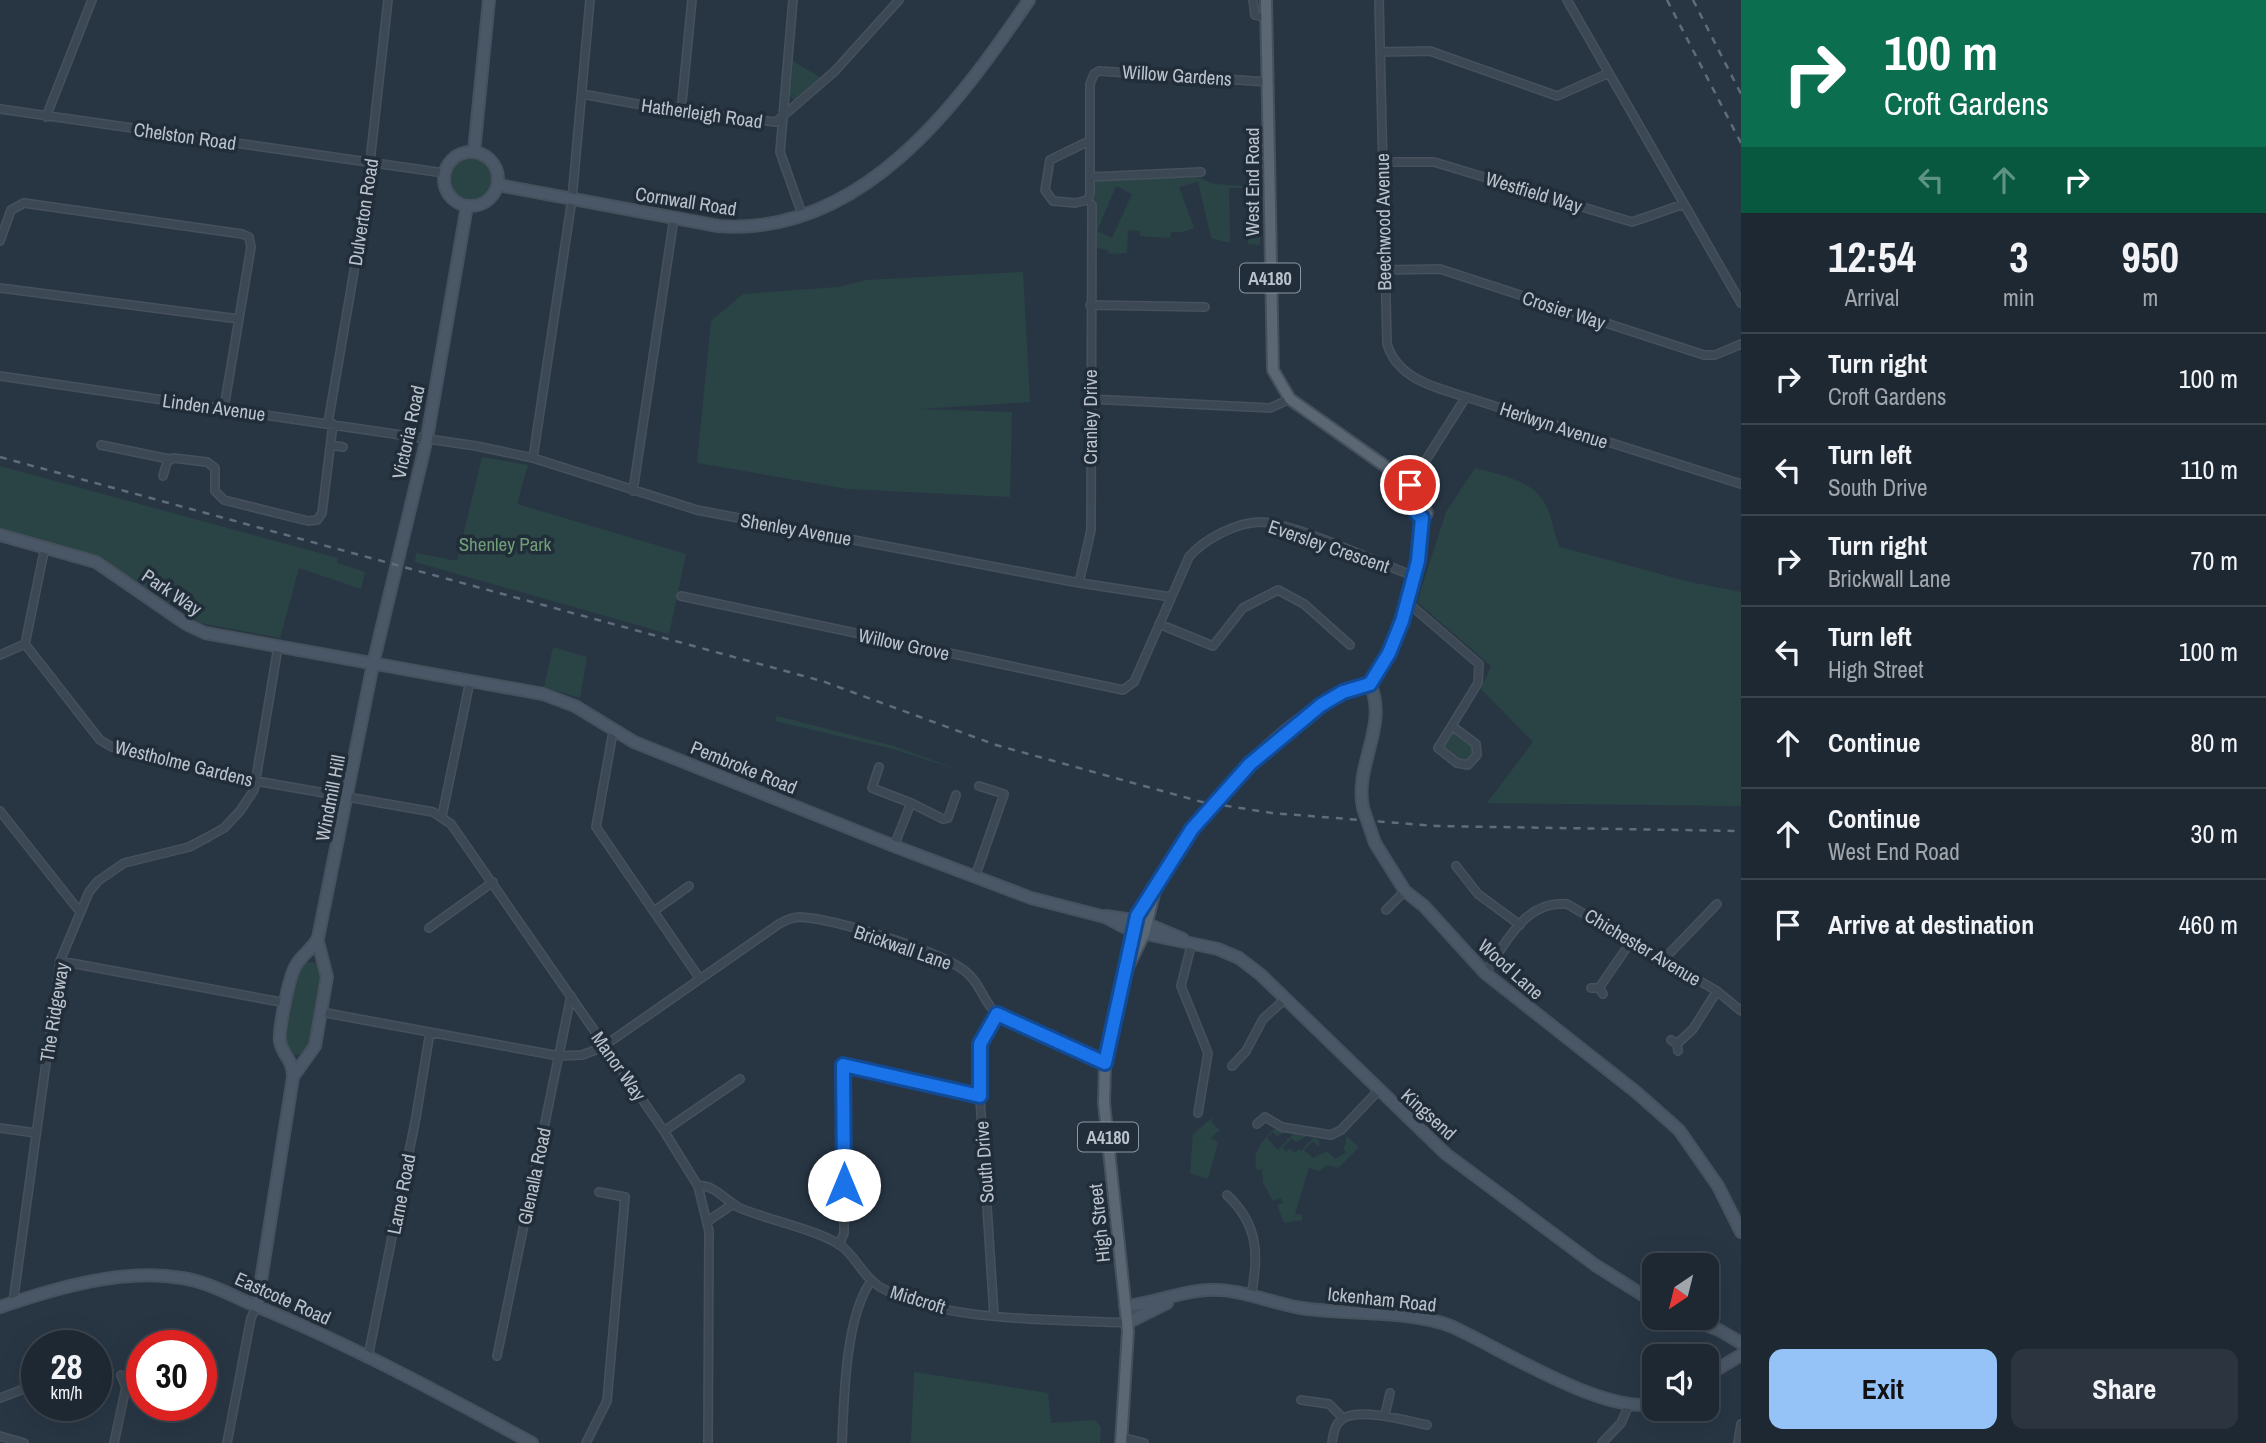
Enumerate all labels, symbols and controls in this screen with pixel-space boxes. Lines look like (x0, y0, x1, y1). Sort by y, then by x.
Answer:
text: 100 m (1884, 19, 1998, 85)
icon: right (1769, 28, 1860, 119)
street label: Willow Gardens (1121, 58, 1233, 92)
text: Croft Gardens (1884, 82, 2049, 125)
street label: Hatherleigh Road (640, 92, 764, 134)
street label: Chelston Road (132, 116, 238, 156)
street label: West End Road (1239, 128, 1265, 236)
street label: Beechwood Avenue (1369, 153, 1397, 291)
street label: Dulverton Road (342, 157, 384, 267)
icon: left (1912, 161, 1950, 199)
icon: ahead (1985, 161, 2023, 199)
icon: right (2058, 161, 2096, 199)
street label: Westfield Way (1483, 165, 1586, 219)
street label: Cornwall Road (634, 180, 738, 222)
text: 12:54 (1828, 229, 1916, 285)
text: 3 (2009, 229, 2028, 285)
text: 950 (2122, 229, 2179, 285)
road number: A4180 (1240, 264, 1300, 292)
text: Arrival (1845, 282, 1899, 313)
text: min (2003, 282, 2035, 313)
text: m (2142, 282, 2158, 313)
street label: Crosier Way (1519, 284, 1609, 336)
text: Turn right (1828, 346, 1927, 381)
icon: right (1769, 360, 1807, 398)
text: 100 m (2179, 361, 2238, 396)
street label: Cranley Drive (1077, 369, 1103, 465)
text: Croft Gardens (1828, 381, 1946, 412)
street label: Victoria Road (385, 383, 431, 481)
street label: Linden Avenue (161, 387, 267, 427)
street label: Herlwyn Avenue (1497, 395, 1611, 455)
text: Turn left (1828, 437, 1912, 472)
icon: left (1769, 451, 1807, 489)
text: 110 m (2180, 452, 2238, 487)
pin (1380, 455, 1440, 515)
icon: arrive (1391, 466, 1429, 504)
text: South Drive (1828, 472, 1928, 503)
street label: Shenley Avenue (738, 506, 854, 552)
street label: Eversley Crescent (1265, 513, 1394, 579)
text: Turn right (1828, 528, 1927, 563)
park label: Shenley Park (459, 531, 552, 557)
icon: right (1769, 542, 1807, 580)
text: 70 m (2191, 543, 2238, 578)
street label: Park Way (137, 562, 207, 622)
text: Brickwall Lane (1828, 563, 1951, 594)
text: Turn left (1828, 619, 1912, 654)
street label: Willow Grove (856, 622, 952, 666)
icon: left (1769, 633, 1807, 671)
text: 100 m (2179, 634, 2238, 669)
text: High Street (1828, 654, 1923, 685)
icon: ahead (1769, 724, 1807, 762)
text: Continue (1828, 725, 1920, 760)
text: 80 m (2191, 725, 2238, 760)
street label: Westholme Gardens (112, 733, 256, 793)
street label: Pembroke Road (687, 734, 801, 800)
street label: Windmill Hill (309, 753, 351, 843)
text: Continue (1828, 801, 1920, 836)
icon: ahead (1769, 815, 1807, 853)
text: 30 m (2191, 816, 2238, 851)
text: West End Road (1828, 836, 1960, 867)
street label: Chichester Avenue (1580, 902, 1706, 992)
icon: arrive (1769, 906, 1807, 944)
text: Arrive at destination (1828, 907, 2034, 942)
text: 460 m (2179, 907, 2238, 942)
street label: Brickwall Lane (851, 918, 955, 976)
street label: Wood Lane (1473, 933, 1549, 1005)
street label: The Ridgeway (33, 960, 75, 1064)
street label: Manor Way (586, 1026, 652, 1106)
street label: Kingsend (1396, 1082, 1462, 1146)
street label: South Drive (968, 1120, 1000, 1204)
road number: A4180 (1078, 1122, 1138, 1152)
street label: Glenalla Road (511, 1125, 557, 1227)
position arrow (807, 1148, 881, 1222)
street label: Larne Road (380, 1152, 422, 1236)
street label: High Street (1082, 1182, 1116, 1264)
north arrow (1642, 1253, 1718, 1330)
map controls (1642, 1253, 1719, 1421)
street label: Eastcote Road (231, 1265, 335, 1331)
street label: Midcroft (887, 1278, 949, 1320)
street label: Ickenham Road (1326, 1280, 1438, 1318)
speed limit sign: 30 (126, 1330, 217, 1421)
text: 28 (51, 1343, 82, 1390)
button: sound (1642, 1344, 1719, 1421)
button: Exit (1769, 1349, 1997, 1429)
button: Share (2011, 1349, 2238, 1429)
text: km/h (51, 1380, 83, 1405)

